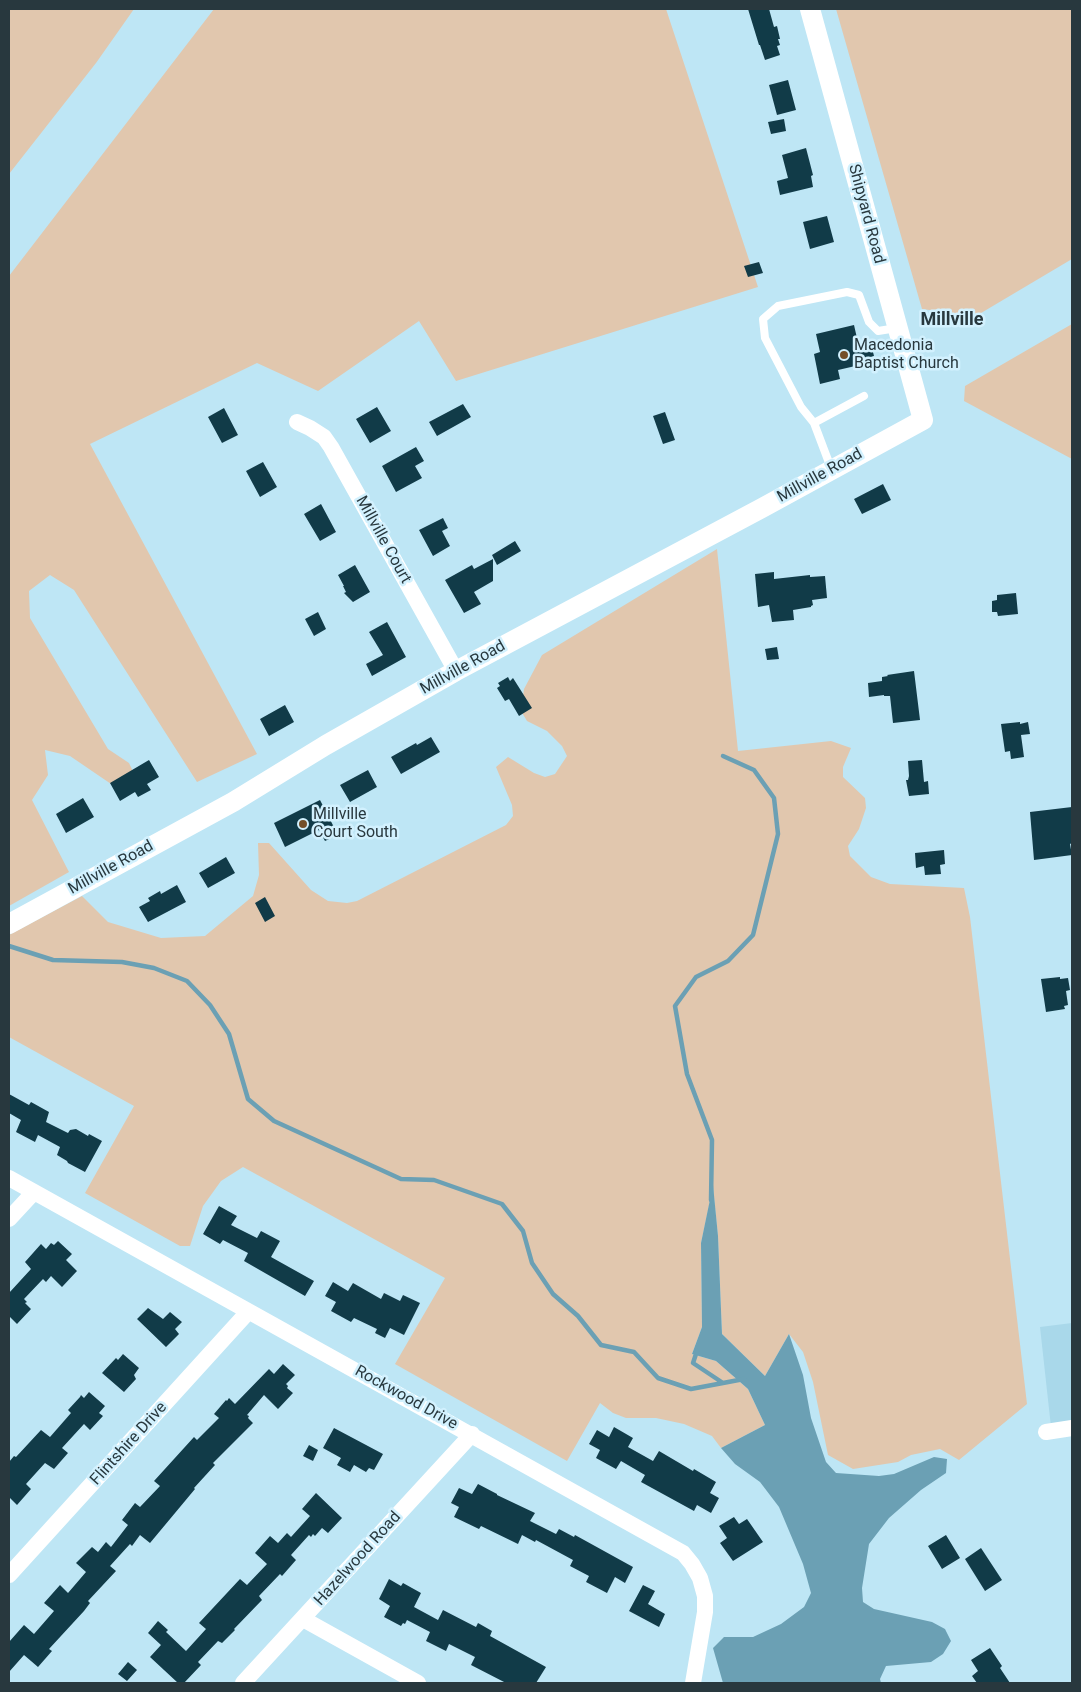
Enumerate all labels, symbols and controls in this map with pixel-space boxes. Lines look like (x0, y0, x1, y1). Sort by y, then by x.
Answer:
street label: Shipyard Road (843, 162, 889, 266)
district label: Millville (920, 309, 984, 331)
place label: Macedonia Baptist Church (854, 336, 959, 374)
marker: Macedonia Baptist Church (838, 349, 850, 361)
street label: Millville Road (774, 445, 866, 507)
street label: Millville Court (351, 493, 415, 587)
street label: Millville Road (417, 637, 509, 699)
place label: Millville Court South (313, 805, 398, 843)
marker: Millville Court South (297, 818, 309, 830)
street label: Millville Road (65, 837, 157, 899)
street label: Rockwood Drive (351, 1362, 461, 1434)
street label: Flintshire Drive (87, 1398, 171, 1490)
street label: Hazelwood Road (311, 1508, 405, 1610)

